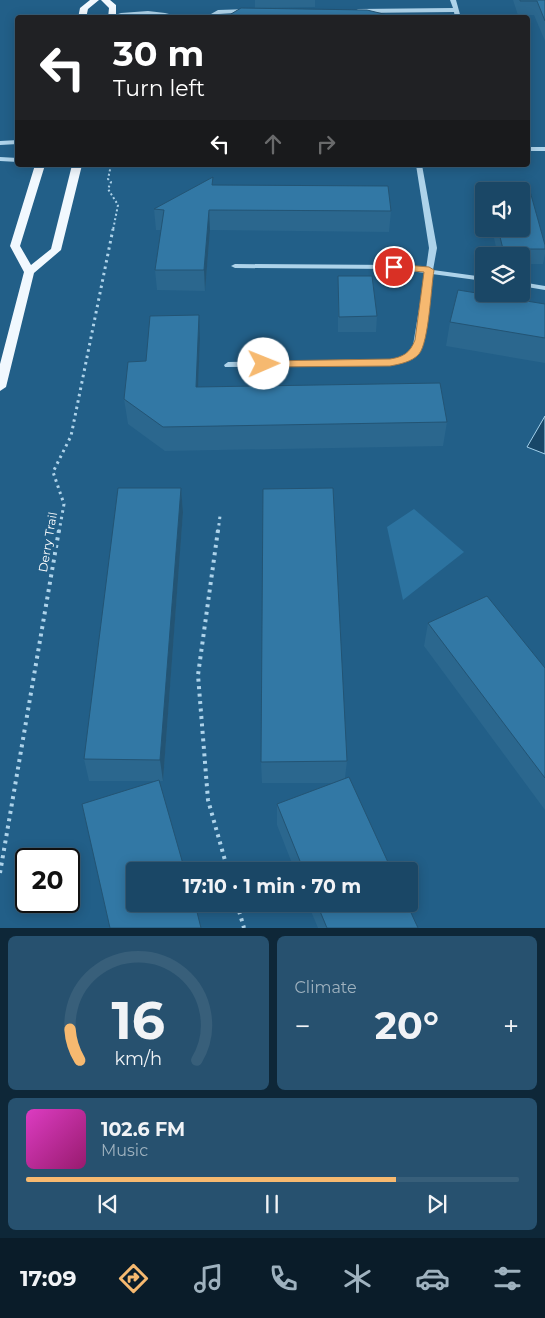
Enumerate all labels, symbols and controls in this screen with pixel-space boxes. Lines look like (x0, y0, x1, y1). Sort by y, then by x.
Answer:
text: 30 m (113, 32, 204, 75)
icon: left (30, 35, 95, 100)
text: Turn left (113, 75, 205, 102)
icon: left (206, 130, 234, 158)
icon: ahead (259, 130, 287, 158)
icon: right (312, 130, 340, 158)
map controls (475, 182, 530, 302)
button: sound (475, 182, 530, 237)
pin (373, 246, 415, 288)
button: layers (475, 247, 530, 302)
icon: arrive (380, 253, 408, 281)
position arrow (237, 337, 289, 389)
street label: Derry Trail (35, 511, 60, 573)
speed limit sign: 20 (15, 848, 80, 913)
text: 17:10 · 1 min · 70 m (183, 875, 361, 898)
text: Climate (295, 978, 357, 997)
text: 16 (111, 989, 165, 1052)
text: 20° (375, 1002, 439, 1049)
text: − (295, 1009, 311, 1043)
text: + (503, 1009, 519, 1043)
text: km/h (114, 1048, 162, 1069)
text: 102.6 FM (101, 1118, 185, 1141)
text: Music (101, 1141, 148, 1160)
icon: previous (94, 1190, 122, 1218)
icon: pause (258, 1190, 286, 1218)
icon: next (423, 1190, 451, 1218)
icon: directions (116, 1261, 151, 1296)
icon: music (191, 1261, 226, 1296)
icon: phone (266, 1261, 301, 1296)
icon: climate (340, 1261, 375, 1296)
icon: car (415, 1261, 450, 1296)
icon: filters (490, 1261, 525, 1296)
text: 17:09 (20, 1265, 76, 1292)

